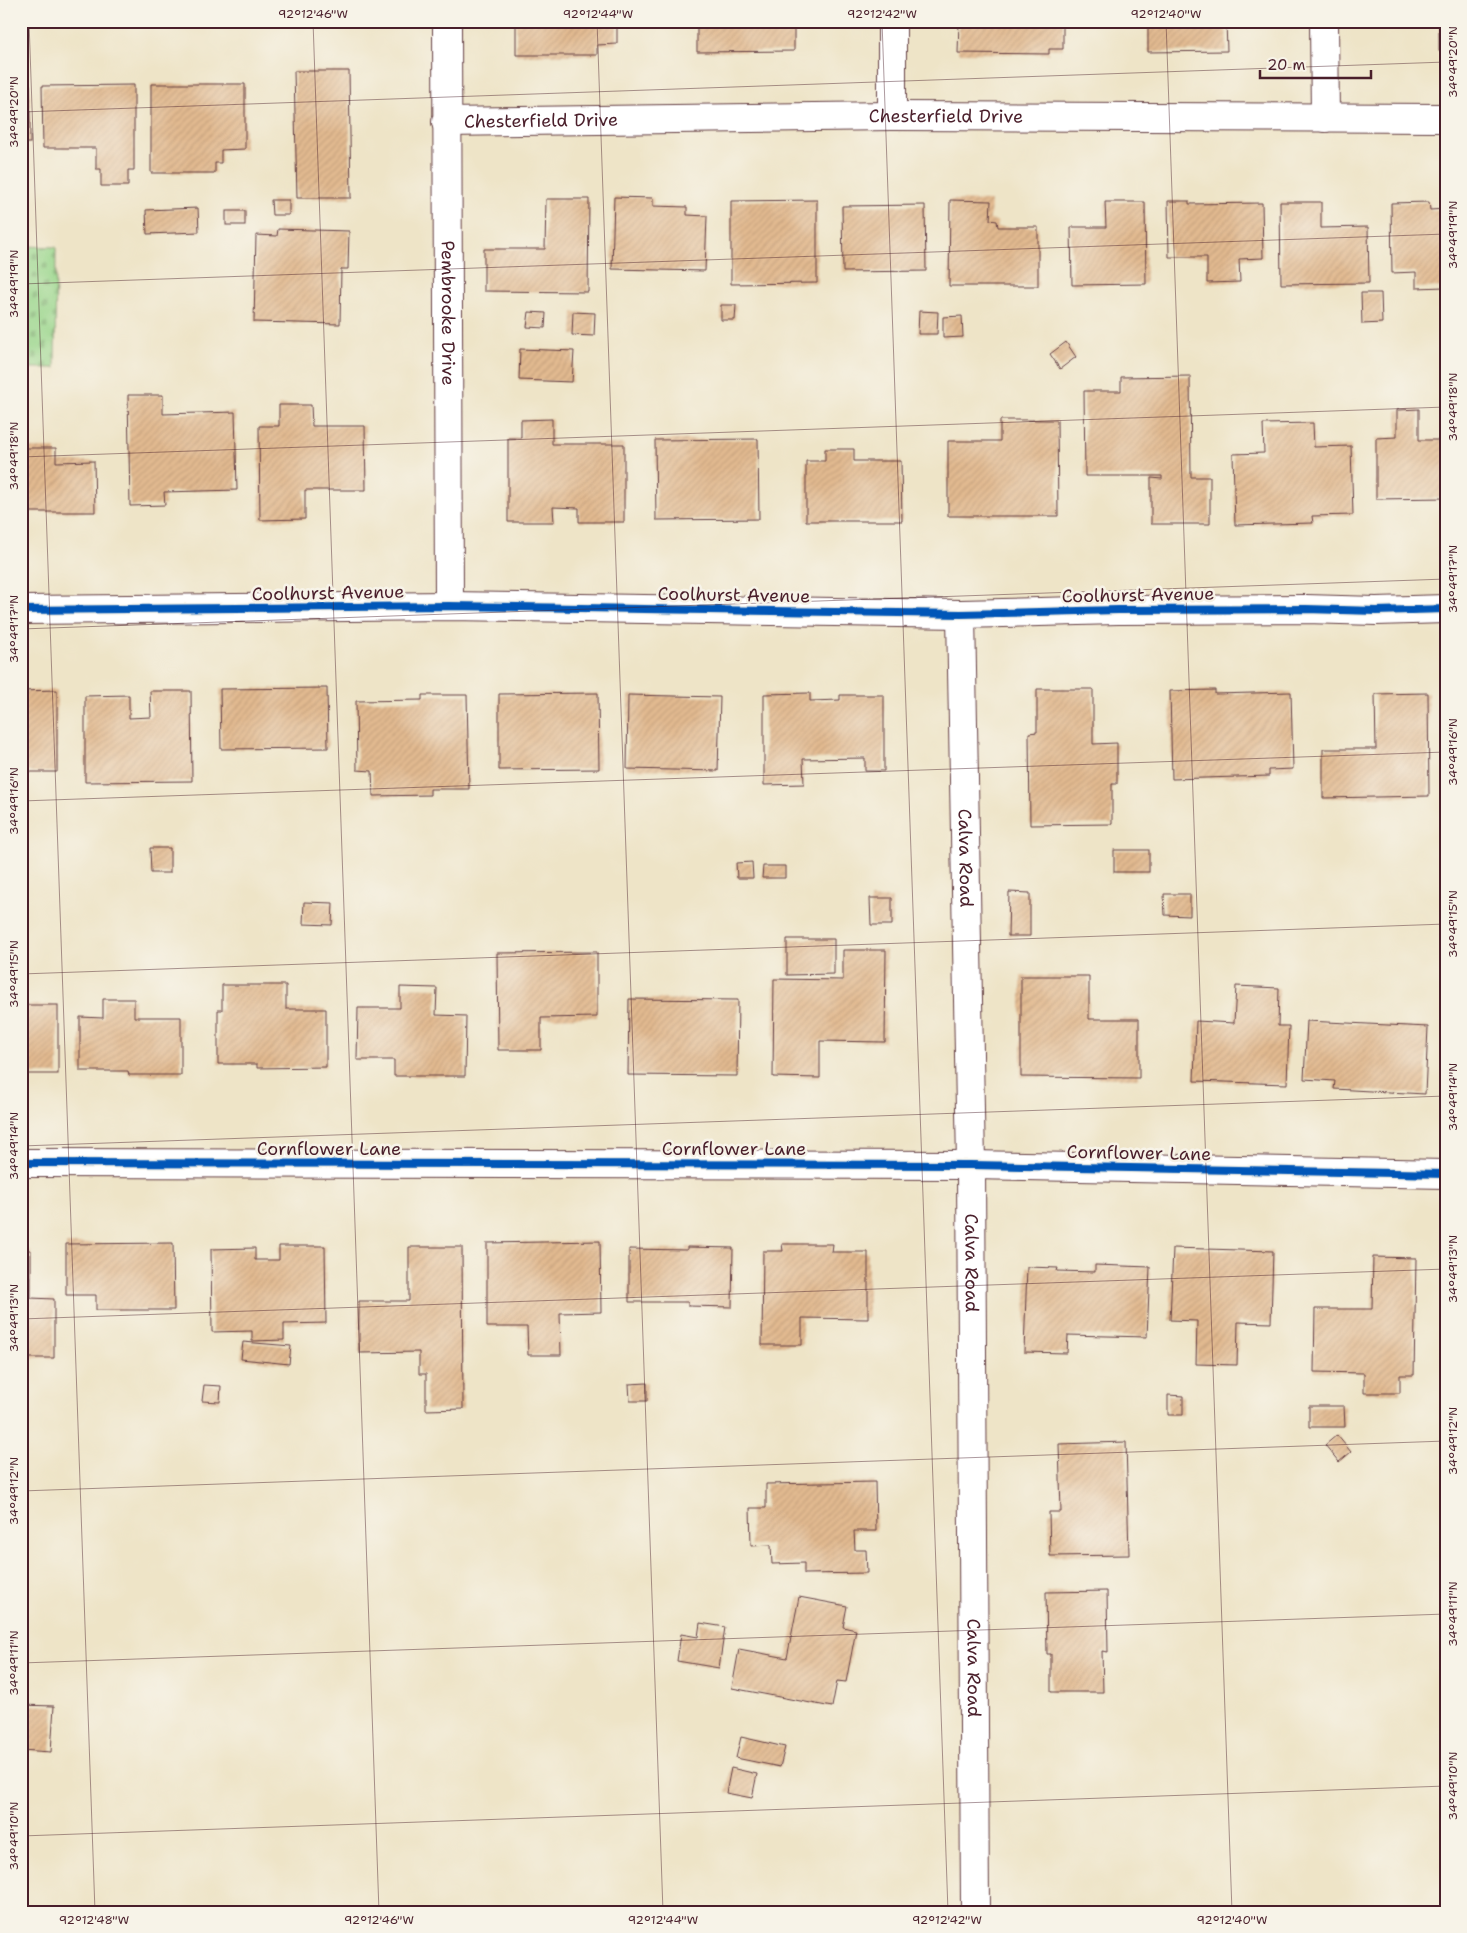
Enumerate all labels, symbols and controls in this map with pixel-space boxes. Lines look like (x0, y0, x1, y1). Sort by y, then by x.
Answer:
text: 92°12'46"W (278, 6, 348, 22)
text: 92°12'44"W (563, 6, 633, 22)
text: 92°12'42"W (847, 6, 917, 22)
text: 92°12'40"W (1131, 6, 1201, 22)
text: 34°49'20"N (1445, 26, 1461, 98)
scale bar (1260, 48, 1371, 80)
text: 20 m (1267, 55, 1306, 75)
text: 34°49'20"N (6, 76, 22, 148)
street label: Chesterfield Drive (869, 104, 1023, 128)
street label: Chesterfield Drive (464, 108, 618, 134)
text: 34°49'19"N (1445, 201, 1461, 269)
street label: Pembrooke Drive (436, 240, 460, 386)
text: 34°49'19"N (6, 250, 22, 318)
text: 34°49'18"N (1445, 373, 1461, 441)
text: 34°49'18"N (6, 422, 22, 490)
text: 34°49'17"N (1445, 545, 1461, 613)
street label: Coolhurst Avenue (251, 580, 405, 606)
street label: Coolhurst Avenue (657, 582, 811, 608)
street label: Coolhurst Avenue (1061, 582, 1215, 608)
text: 34°49'17"N (6, 595, 22, 663)
text: 34°49'16"N (1445, 718, 1461, 786)
text: 34°49'16"N (6, 767, 22, 835)
street label: Calva Road (953, 808, 978, 908)
text: 34°49'15"N (1445, 890, 1461, 958)
text: 34°49'15"N (6, 940, 22, 1008)
text: 34°49'14"N (1445, 1063, 1461, 1131)
text: 34°49'14"N (6, 1112, 22, 1180)
street label: Cornflower Lane (257, 1137, 401, 1161)
street label: Cornflower Lane (662, 1137, 806, 1161)
street label: Cornflower Lane (1066, 1140, 1212, 1166)
street label: Calva Road (959, 1213, 984, 1312)
text: 34°49'13"N (1445, 1235, 1461, 1303)
text: 34°49'13"N (6, 1284, 22, 1352)
text: 34°49'12"N (1445, 1407, 1461, 1475)
text: 34°49'12"N (6, 1457, 22, 1525)
text: 34°49'11"N (1445, 1581, 1461, 1647)
street label: Calva Road (961, 1618, 986, 1717)
text: 34°49'11"N (6, 1630, 22, 1696)
text: 34°49'10"N (1445, 1752, 1461, 1821)
text: 34°49'10"N (6, 1802, 22, 1871)
text: 92°12'48"W (59, 1912, 129, 1928)
text: 92°12'46"W (344, 1912, 414, 1928)
text: 92°12'44"W (628, 1912, 698, 1928)
text: 92°12'42"W (912, 1912, 982, 1928)
text: 92°12'40"W (1197, 1912, 1267, 1928)

